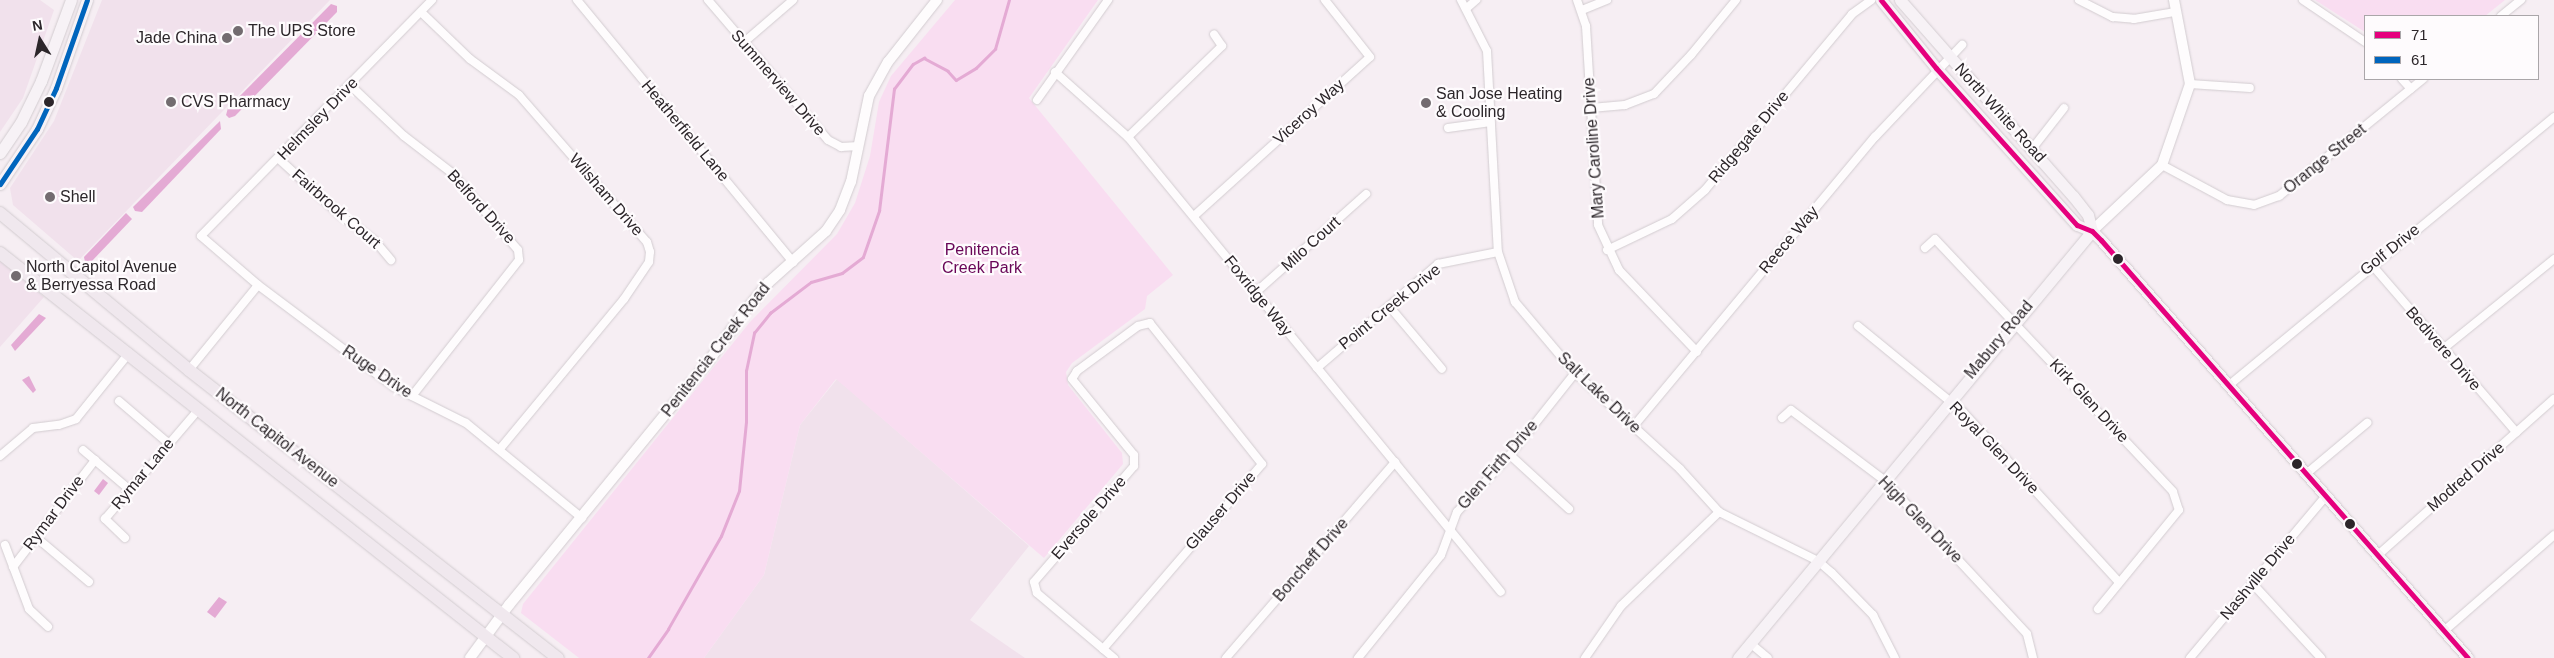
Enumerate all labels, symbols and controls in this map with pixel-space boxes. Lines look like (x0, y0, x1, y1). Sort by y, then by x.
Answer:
north arrow (15, 15, 65, 65)
legend (2364, 15, 2539, 80)
text: N (31, 16, 44, 34)
place label: The UPS Store (248, 21, 356, 41)
marker: The UPS Store (232, 25, 244, 37)
street label: Summerview Drive (727, 26, 829, 140)
text: 71 (2411, 26, 2428, 43)
place label: Jade China (136, 28, 217, 48)
marker: Jade China (221, 32, 233, 44)
text: 61 (2411, 51, 2428, 68)
street label: North White Road (1950, 59, 2050, 167)
street label: Helmsley Drive (274, 74, 362, 164)
street label: Viceroy Way (1270, 75, 1348, 149)
street label: Heatherfield Lane (637, 76, 733, 186)
street label: Mary Caroline Drive (1579, 77, 1609, 219)
place label: San Jose Heating & Cooling (1436, 84, 1562, 122)
street label: Ridgegate Drive (1705, 87, 1793, 187)
place label: CVS Pharmacy (181, 92, 290, 112)
marker: CVS Pharmacy (165, 96, 177, 108)
unlabelled marker (44, 97, 54, 107)
marker: San Jose Heating & Cooling (1420, 97, 1432, 109)
street label: Orange Street (2280, 120, 2370, 198)
street label: Wilsham Drive (565, 150, 647, 240)
street label: Fairbrook Court (288, 165, 384, 253)
street label: Belford Drive (443, 166, 519, 248)
place label: Shell (60, 187, 96, 207)
marker: Shell (44, 191, 56, 203)
street label: Reece Way (1755, 202, 1823, 278)
street label: Milo Court (1277, 212, 1345, 276)
street label: Golf Drive (2356, 220, 2424, 280)
park label: Penitencia Creek Park (942, 240, 1022, 278)
street label: Foxridge Way (1220, 252, 1296, 340)
unlabelled marker (2113, 254, 2123, 264)
place label: North Capitol Avenue & Berryessa Road (26, 257, 178, 295)
street label: Point Creek Drive (1335, 260, 1445, 354)
marker: North Capitol Avenue & Berryessa Road (10, 270, 22, 282)
street label: Penitencia Creek Road (658, 279, 774, 421)
street label: Mabury Road (1961, 297, 2037, 383)
street label: Bedivere Drive (2401, 303, 2485, 395)
street label: Ruge Drive (338, 342, 416, 402)
street label: Salt Lake Drive (1553, 348, 1645, 438)
street label: Kirk Glen Drive (2045, 355, 2133, 447)
street label: North Capitol Avenue (211, 384, 343, 492)
street label: Royal Glen Drive (1945, 398, 2043, 498)
street label: Glen Firth Drive (1454, 416, 1542, 514)
street label: Rymar Lane (108, 434, 178, 514)
street label: Modred Drive (2423, 438, 2509, 516)
unlabelled marker (2292, 459, 2302, 469)
street label: Glauser Drive (1182, 468, 1260, 554)
street label: Rymar Drive (20, 472, 88, 554)
street label: Eversole Drive (1048, 472, 1130, 564)
street label: High Glen Drive (1874, 473, 1966, 567)
street label: Boncheff Drive (1269, 514, 1353, 606)
unlabelled marker (2345, 519, 2355, 529)
street label: Nashville Drive (2216, 530, 2300, 624)

